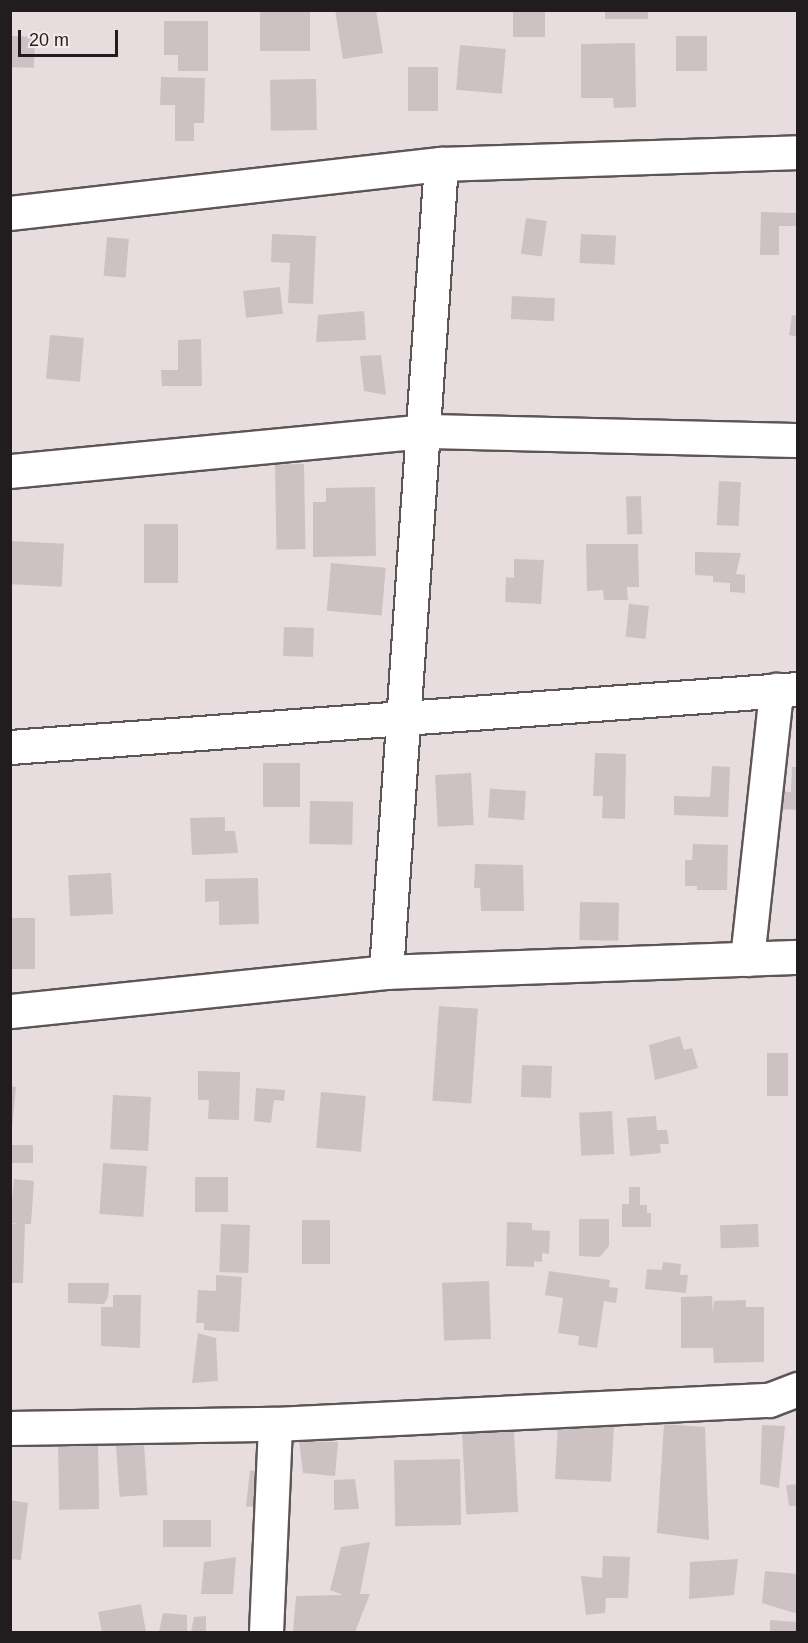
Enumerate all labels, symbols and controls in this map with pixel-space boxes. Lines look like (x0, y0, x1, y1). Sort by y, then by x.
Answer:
scale bar (21, 18, 122, 56)
text: 20 m (29, 30, 69, 50)

